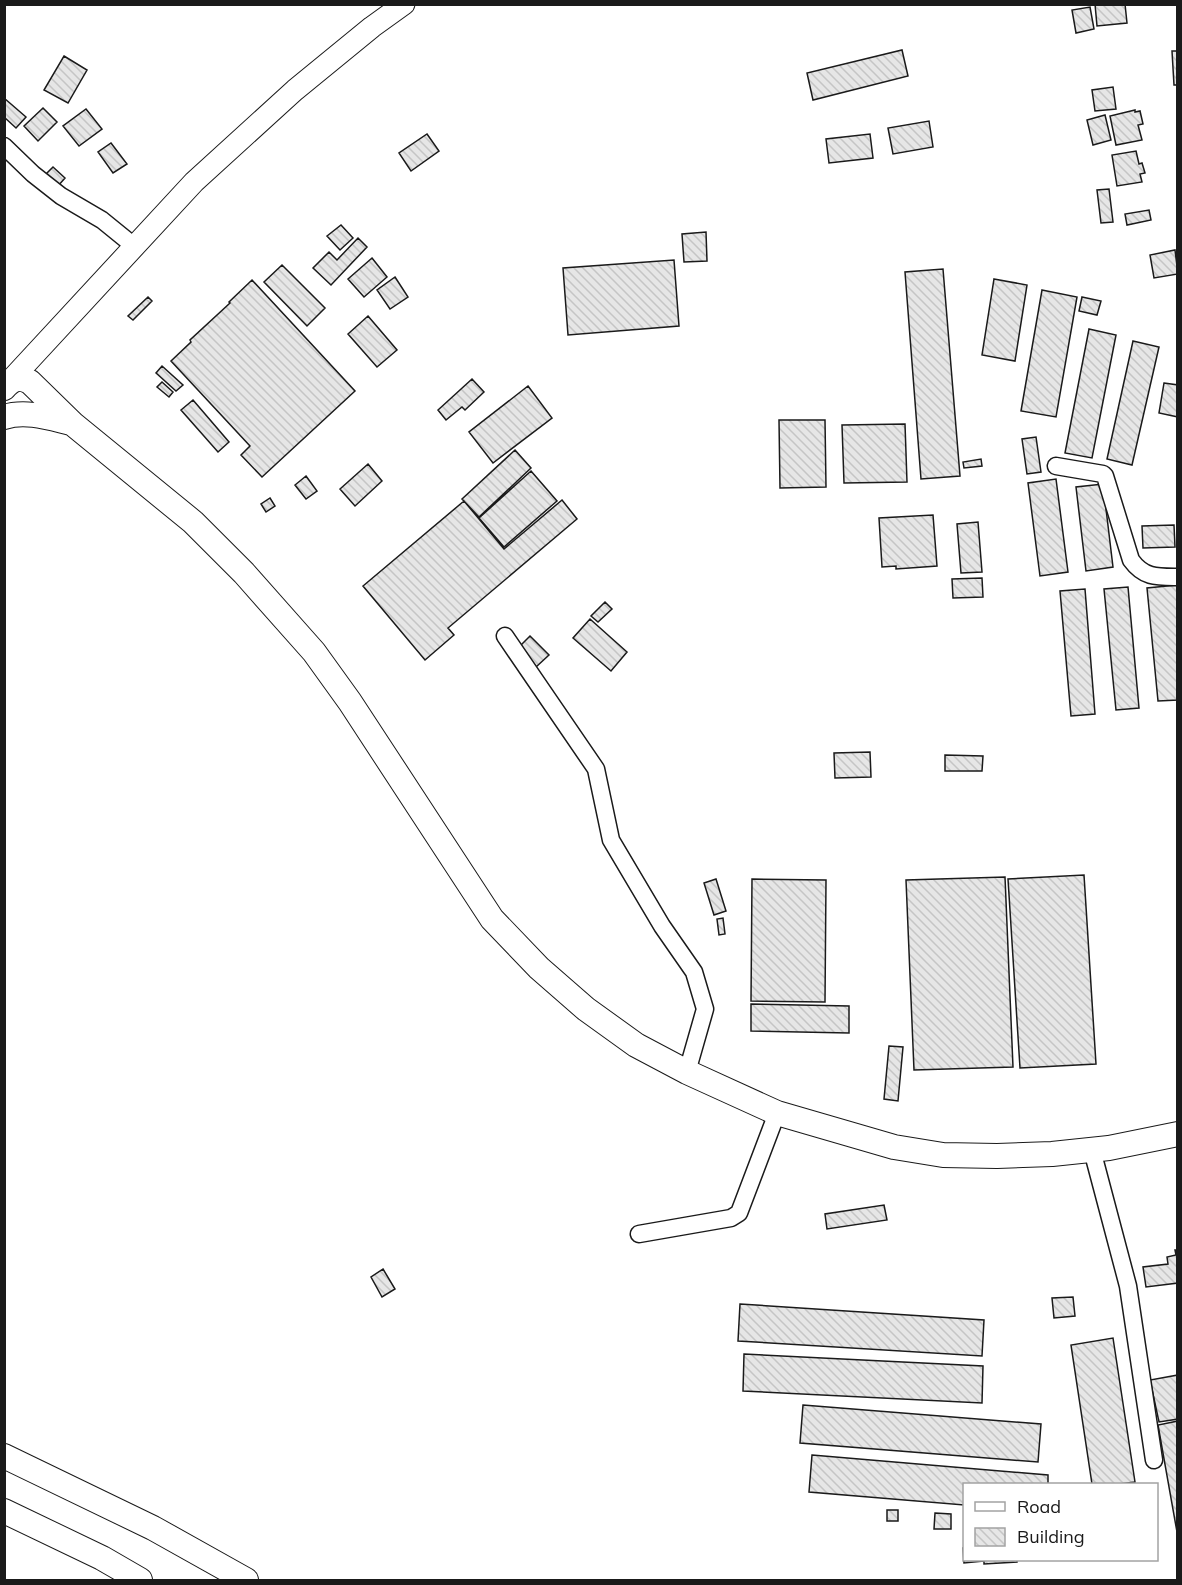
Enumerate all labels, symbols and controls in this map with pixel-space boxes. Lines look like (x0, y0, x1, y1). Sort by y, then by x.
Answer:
legend (963, 1483, 1158, 1561)
text: Road (1017, 1495, 1061, 1518)
text: Building (1017, 1525, 1085, 1548)

